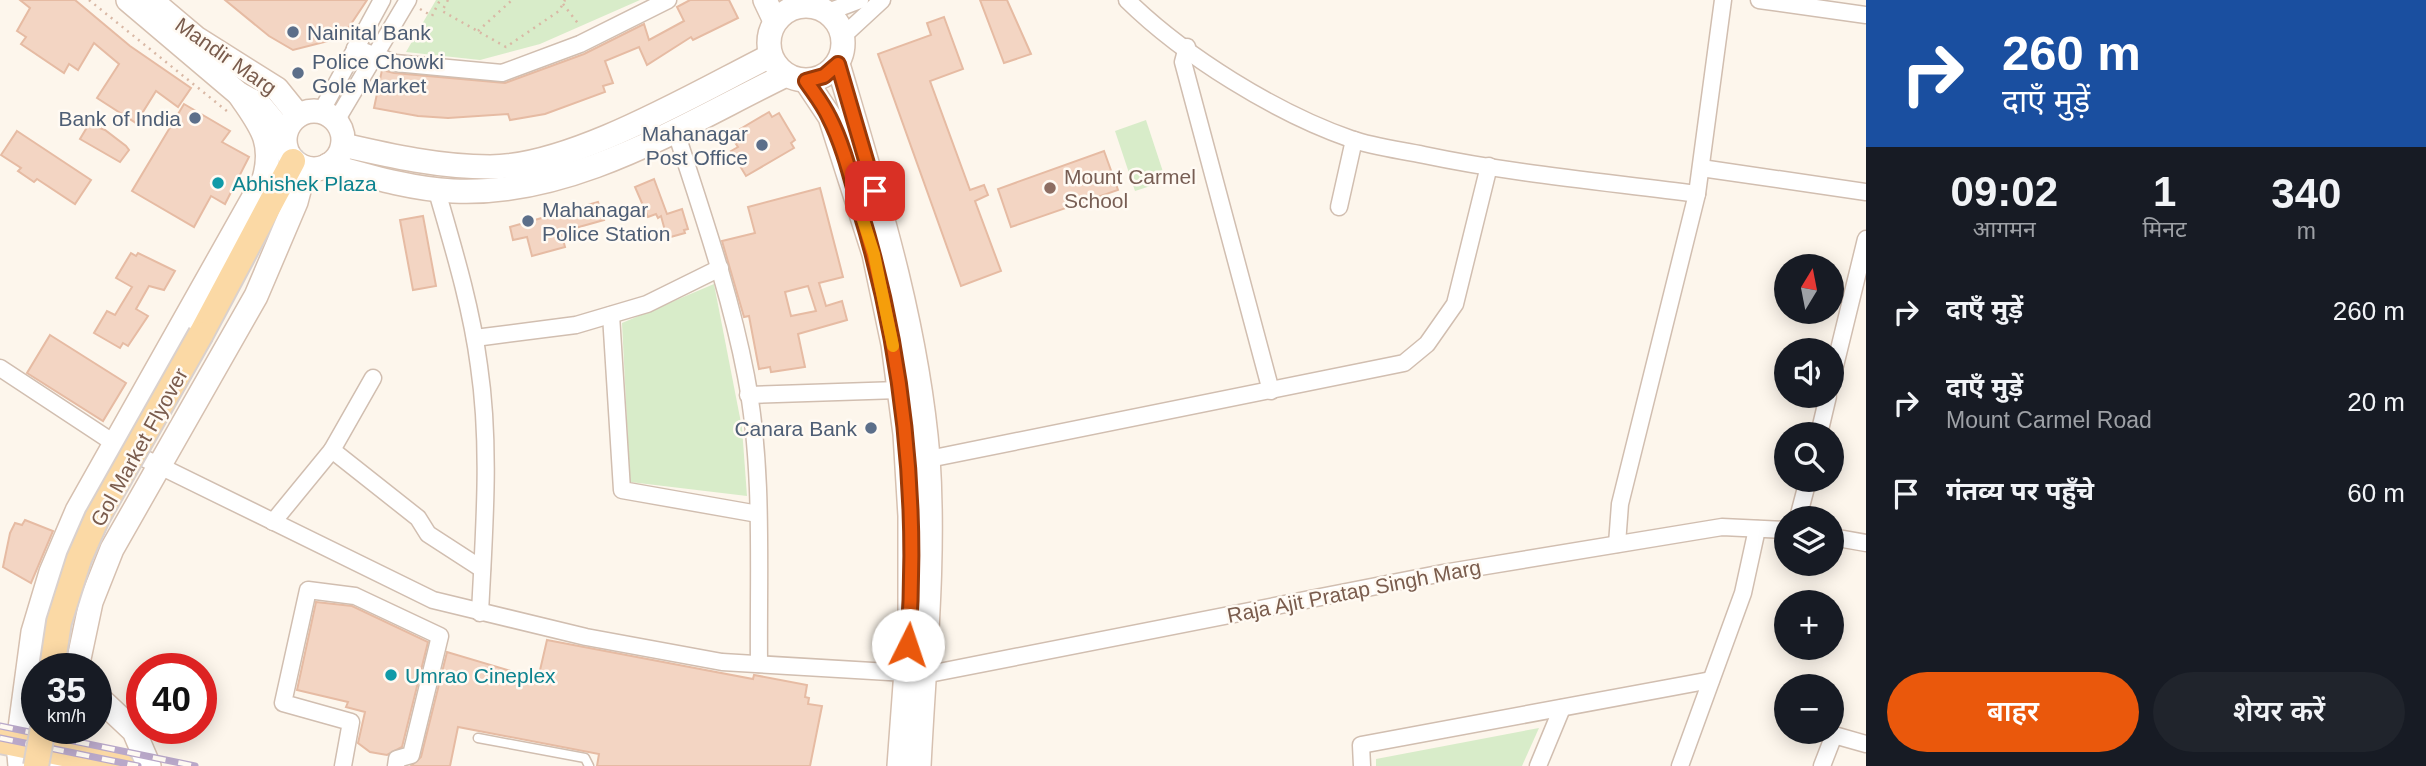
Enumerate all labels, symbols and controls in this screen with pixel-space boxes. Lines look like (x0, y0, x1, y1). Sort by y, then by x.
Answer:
street label: Mandir Marg (171, 13, 281, 99)
place label: Nainital Bank (307, 21, 431, 44)
marker: Nainital Bank (285, 24, 301, 40)
text: 260 m (2002, 26, 2141, 80)
icon: right (1887, 28, 1978, 119)
place label: Police Chowki Gole Market (312, 50, 444, 97)
marker: Police Chowki Gole Market (290, 65, 306, 81)
text: दाएँ मुड़ें (2002, 83, 2090, 119)
place label: Bank of India (58, 107, 181, 130)
marker: Bank of India (187, 110, 203, 126)
place label: Mahanagar Post Office (642, 122, 748, 169)
marker: Mahanagar Post Office (754, 137, 770, 153)
pin (845, 161, 905, 221)
place label: Mount Carmel School (1064, 165, 1196, 212)
text: 09:02 (1951, 168, 2058, 215)
text: 1 (2153, 168, 2176, 215)
text: 340 (2271, 170, 2341, 217)
place label: Abhishek Plaza (232, 172, 377, 195)
icon: arrive (856, 172, 894, 210)
marker: Abhishek Plaza (210, 175, 226, 191)
marker: Mount Carmel School (1042, 180, 1058, 196)
place label: Mahanagar Police Station (542, 198, 670, 245)
marker: Mahanagar Police Station (520, 213, 536, 229)
text: आगमन (1973, 216, 2036, 242)
text: मिनट (2143, 216, 2187, 242)
text: m (2297, 218, 2316, 244)
north arrow (1774, 254, 1844, 324)
map controls (1774, 254, 1844, 744)
icon: right (1887, 293, 1925, 331)
text: दाएँ मुड़ें (1946, 294, 2023, 324)
text: 260 m (2333, 296, 2405, 326)
button: sound (1774, 338, 1844, 408)
street label: Gol Market Flyover (86, 364, 192, 530)
text: दाएँ मुड़ें (1946, 372, 2023, 402)
icon: right (1887, 384, 1925, 422)
text: 20 m (2347, 387, 2405, 417)
text: Mount Carmel Road (1946, 407, 2152, 433)
place label: Canara Bank (734, 417, 857, 440)
marker: Canara Bank (863, 420, 879, 436)
button: search (1774, 422, 1844, 492)
icon: arrive (1887, 475, 1925, 513)
text: गंतव्य पर पहुँचे (1946, 476, 2094, 506)
text: 60 m (2347, 478, 2405, 508)
button: layers (1774, 506, 1844, 576)
street label: Raja Ajit Pratap Singh Marg (1225, 555, 1483, 627)
button: + (1774, 590, 1844, 660)
position arrow (871, 608, 945, 682)
speed limit sign: 40 (126, 653, 217, 744)
place label: Umrao Cineplex (405, 664, 556, 687)
marker: Umrao Cineplex (383, 667, 399, 683)
text: 35 (47, 670, 86, 709)
button: बाहर (1887, 672, 2139, 752)
button: शेयर करें (2153, 672, 2405, 752)
button: − (1774, 674, 1844, 744)
text: km/h (47, 706, 86, 726)

